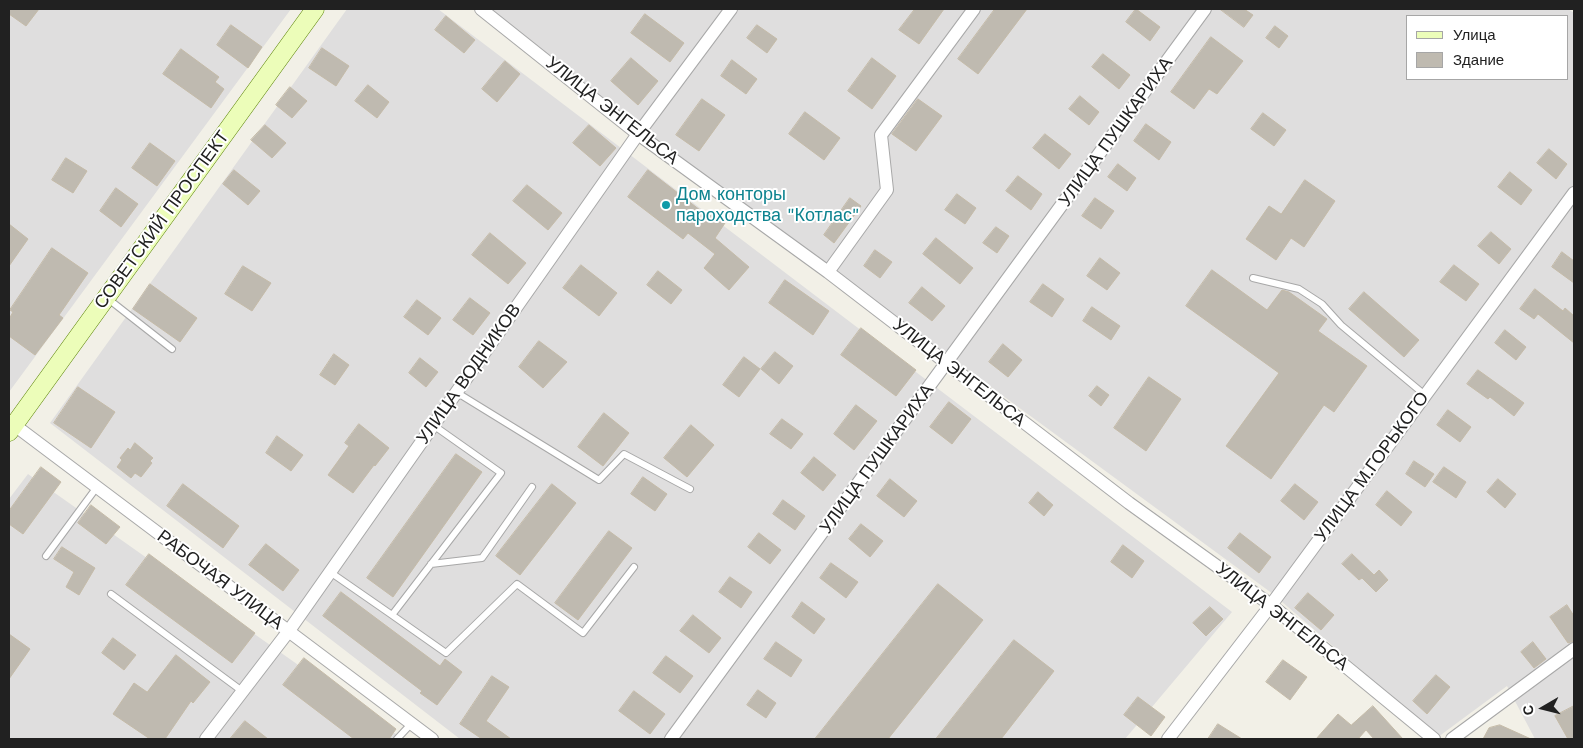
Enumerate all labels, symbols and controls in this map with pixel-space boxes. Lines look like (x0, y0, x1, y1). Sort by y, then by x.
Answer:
legend (1406, 15, 1568, 80)
text: Улица (1453, 26, 1496, 44)
text: Здание (1453, 51, 1504, 69)
street label: УЛИЦА ЭНГЕЛЬСА (541, 52, 683, 170)
street label: УЛИЦА ПУШКАРИХА (1055, 53, 1177, 211)
street label: СОВЕТСКИЙ ПРОСПЕКТ (90, 127, 234, 313)
place label: Дом конторы пароходства "Котлас" (676, 184, 859, 226)
marker: Дом конторы пароходства "Котлас" (660, 199, 672, 211)
street label: УЛИЦА ВОДНИКОВ (412, 300, 526, 448)
street label: УЛИЦА ЭНГЕЛЬСА (888, 314, 1030, 432)
street label: УЛИЦА ПУШКАРИХА (816, 380, 938, 538)
street label: УЛИЦА М.ГОРЬКОГО (1310, 388, 1434, 546)
street label: РАБОЧАЯ УЛИЦА (153, 526, 287, 634)
street label: УЛИЦА ЭНГЕЛЬСА (1211, 558, 1353, 676)
north arrow (1518, 683, 1568, 733)
text: С (1520, 704, 1537, 716)

